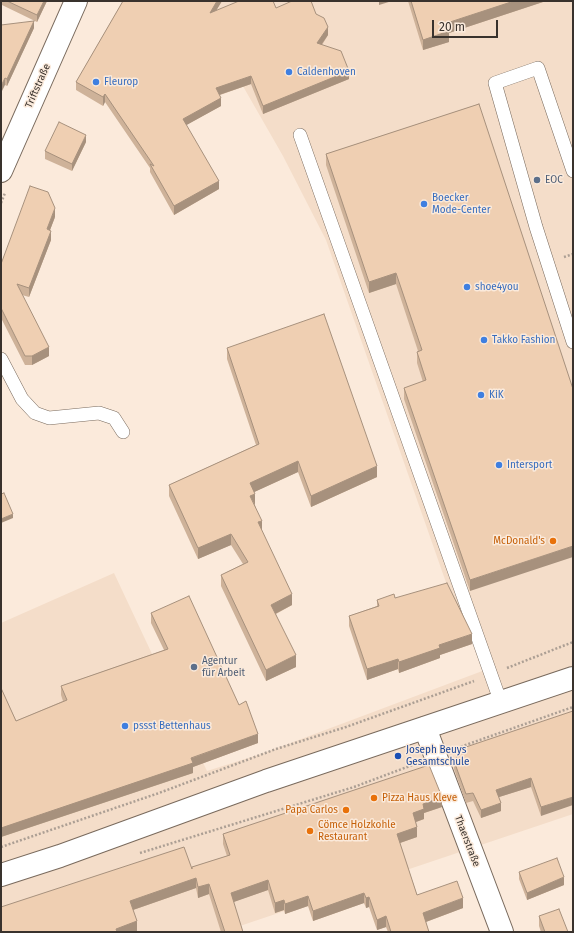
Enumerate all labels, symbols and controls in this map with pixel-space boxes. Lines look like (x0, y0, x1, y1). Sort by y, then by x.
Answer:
scale bar (434, 12, 500, 38)
text: 20 m (439, 20, 465, 34)
street label: Triftstraße (23, 62, 53, 110)
place label: Caldenhoven (297, 66, 356, 78)
marker: Caldenhoven (284, 67, 294, 77)
place label: Fleurop (104, 76, 138, 88)
marker: Fleurop (91, 77, 101, 87)
place label: EOC (545, 174, 563, 186)
marker: EOC (532, 175, 542, 185)
place label: Boecker Mode-Center (432, 192, 491, 216)
marker: Boecker Mode-Center (419, 199, 429, 209)
place label: shoe4you (475, 281, 519, 293)
marker: shoe4you (462, 282, 472, 292)
place label: Takko Fashion (492, 334, 555, 346)
marker: Takko Fashion (479, 335, 489, 345)
place label: KiK (489, 389, 504, 401)
marker: KiK (476, 390, 486, 400)
place label: Intersport (507, 459, 552, 471)
marker: Intersport (494, 460, 504, 470)
place label: McDonald's (493, 535, 545, 547)
marker: McDonald's (548, 536, 558, 546)
place label: Agentur für Arbeit (202, 655, 245, 678)
marker: Agentur für Arbeit (189, 662, 199, 672)
place label: pssst Bettenhaus (133, 720, 211, 732)
marker: pssst Bettenhaus (120, 721, 130, 731)
place label: Joseph Beuys Gesamtschule (406, 744, 469, 768)
marker: Joseph Beuys Gesamtschule (393, 751, 403, 761)
place label: Pizza Haus Kleve (382, 792, 457, 804)
marker: Pizza Haus Kleve (369, 793, 379, 803)
place label: Papa Carlos (285, 804, 338, 816)
marker: Papa Carlos (341, 805, 351, 815)
street label: Thaerstraße (452, 814, 482, 868)
place label: Cömce Holzkohle Restaurant (318, 819, 396, 842)
marker: Cömce Holzkohle Restaurant (305, 826, 315, 836)

